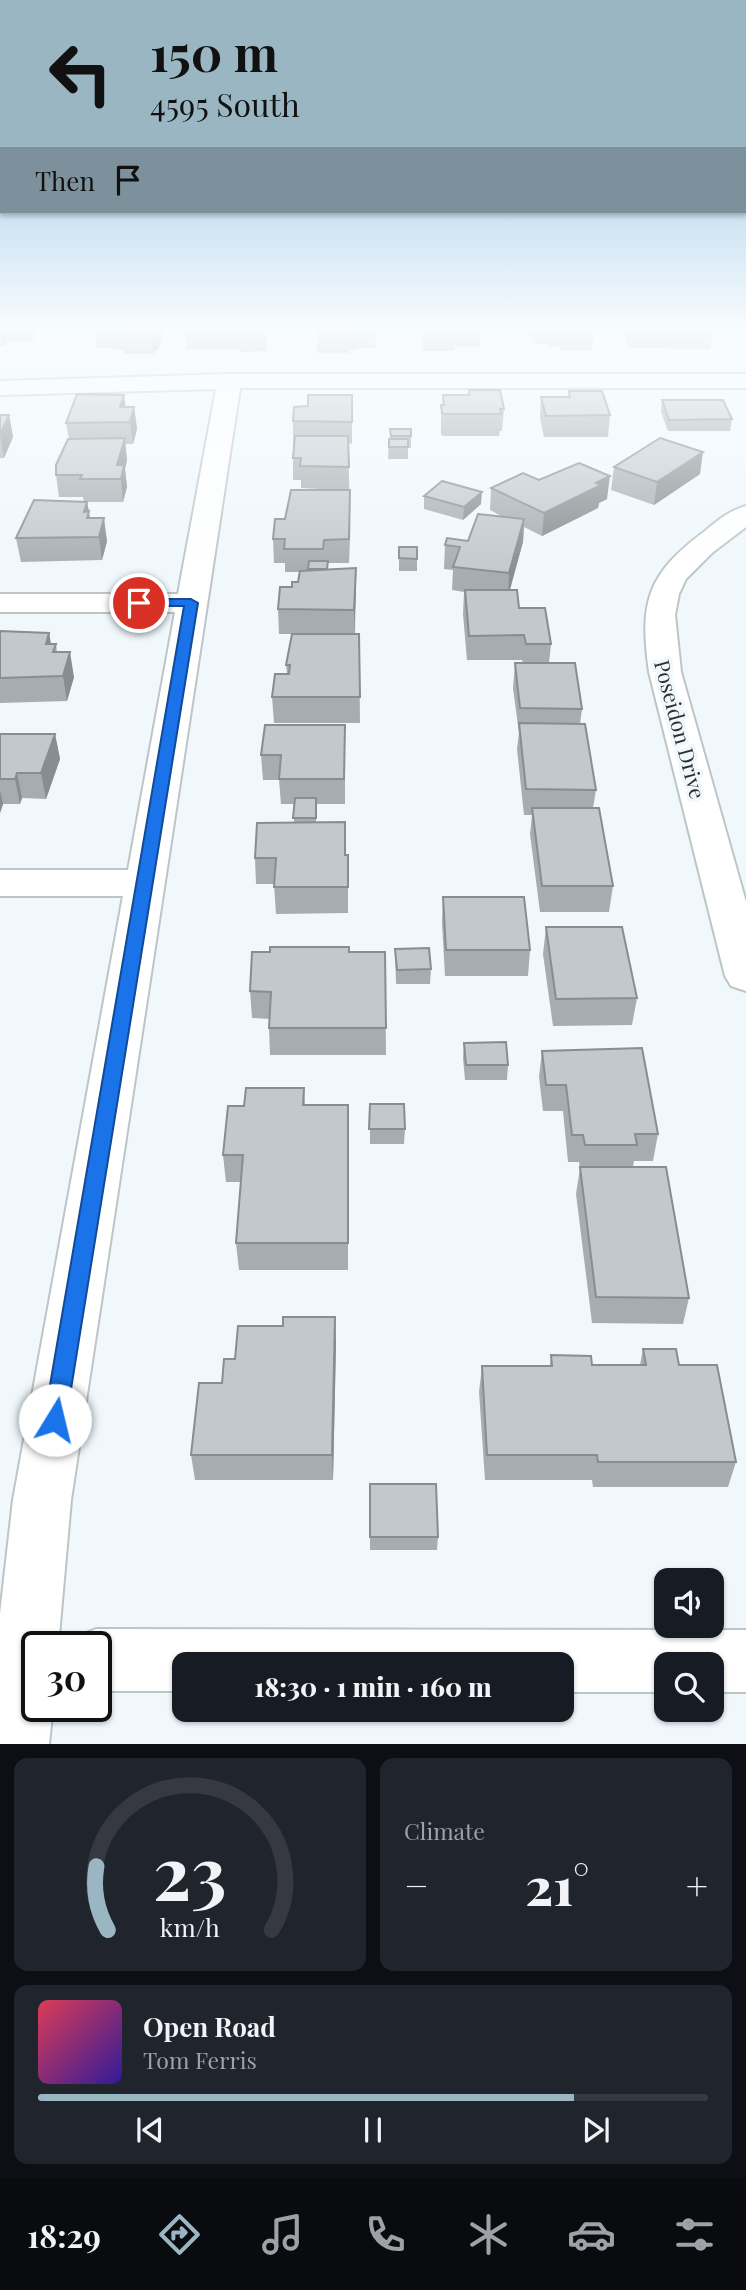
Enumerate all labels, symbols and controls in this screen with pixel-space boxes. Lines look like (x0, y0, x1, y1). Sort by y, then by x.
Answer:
text: 150 m (150, 19, 278, 84)
icon: left (35, 28, 126, 119)
text: 4595 South (150, 82, 300, 125)
icon: arrive (109, 161, 147, 199)
text: Then (35, 163, 95, 198)
pin (109, 573, 169, 633)
icon: arrive (120, 584, 158, 622)
street label: Poseidon Drive (649, 657, 713, 801)
position arrow (18, 1383, 92, 1457)
map controls (654, 1568, 724, 1722)
button: sound (654, 1568, 724, 1638)
speed limit sign: 30 (21, 1631, 112, 1722)
button: search (654, 1652, 724, 1722)
text: 18:30 · 1 min · 160 m (254, 1669, 492, 1704)
text: Climate (404, 1815, 485, 1846)
text: 23 (153, 1822, 227, 1919)
text: 21° (525, 1850, 589, 1919)
text: − (404, 1859, 429, 1910)
text: + (686, 1859, 708, 1910)
text: km/h (160, 1910, 220, 1943)
text: Open Road (143, 2009, 276, 2044)
text: Tom Ferris (143, 2044, 257, 2075)
icon: previous (131, 2111, 169, 2149)
icon: pause (354, 2111, 392, 2149)
icon: next (577, 2111, 615, 2149)
icon: directions (155, 2210, 204, 2259)
icon: music (258, 2210, 307, 2259)
icon: phone (361, 2210, 410, 2259)
icon: climate (464, 2210, 513, 2259)
icon: car (567, 2210, 616, 2259)
icon: filters (670, 2210, 719, 2259)
text: 18:29 (27, 2213, 101, 2256)

